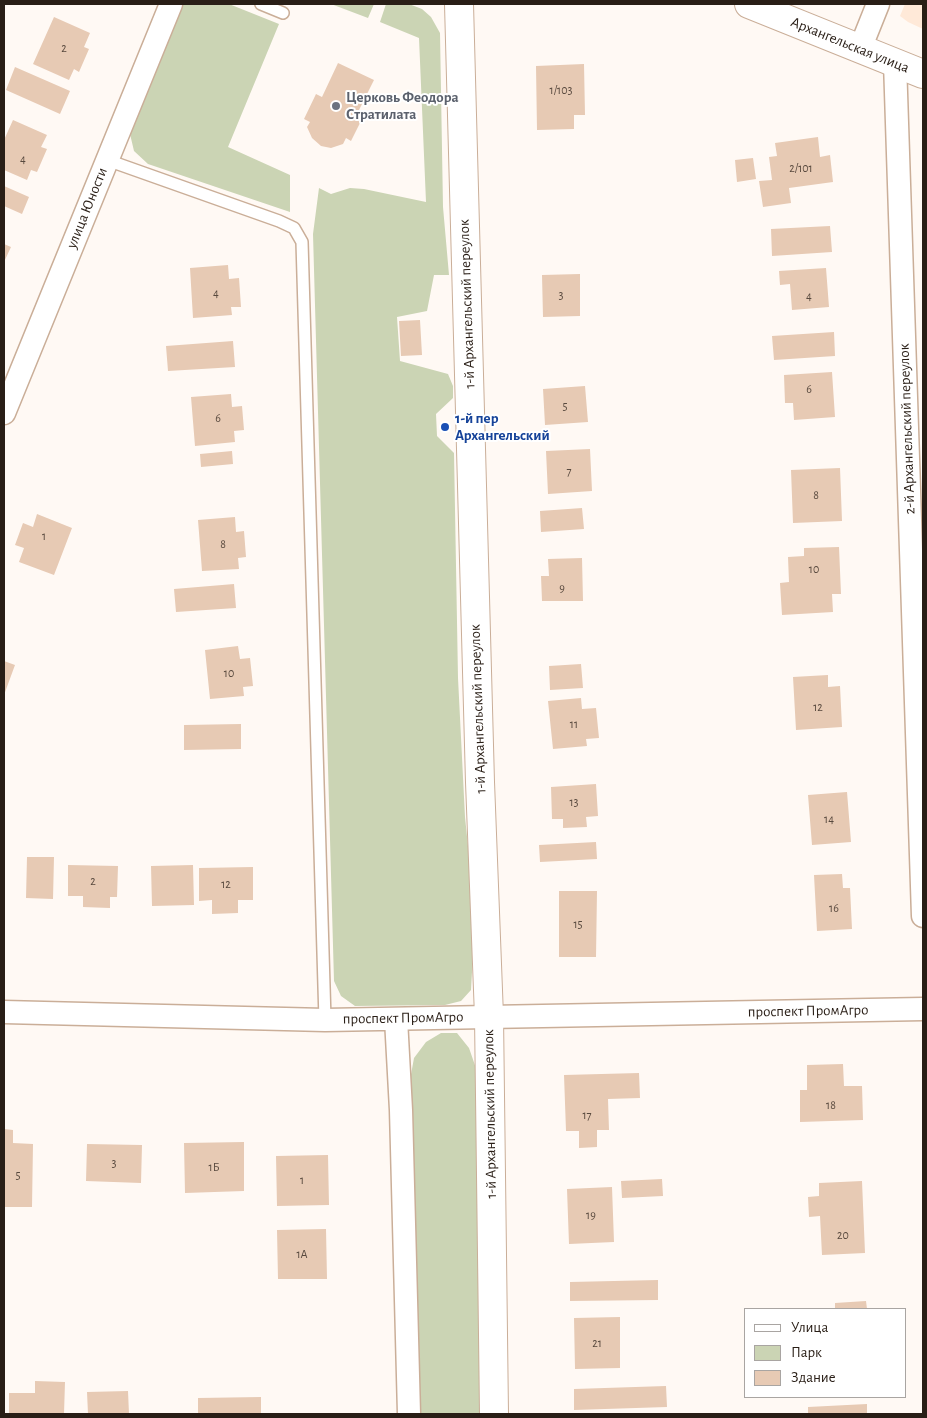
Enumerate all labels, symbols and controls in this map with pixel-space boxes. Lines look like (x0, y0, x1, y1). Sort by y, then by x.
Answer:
street label: Архангельская улица (788, 13, 912, 77)
house number: 2 (61, 41, 67, 55)
house number: 1/103 (550, 83, 572, 97)
place label: Церковь Феодора Стратилата (346, 88, 459, 123)
marker: Церковь Феодора Стратилата (330, 100, 342, 112)
house number: 4 (20, 152, 26, 166)
house number: 2/101 (789, 161, 813, 175)
street label: улица Юности (63, 165, 111, 251)
street label: 1-й Архангельский переулок (455, 219, 479, 389)
house number: 4 (213, 286, 219, 300)
house number: 3 (559, 288, 563, 302)
house number: 4 (806, 289, 812, 303)
street label: 2-й Архангельский переулок (895, 343, 919, 515)
house number: 6 (806, 382, 812, 396)
house number: 5 (562, 399, 568, 413)
place label: 1-й пер Архангельский (455, 409, 550, 444)
house number: 6 (215, 411, 221, 425)
marker: 1-й пер Архангельский (439, 421, 451, 433)
house number: 7 (566, 464, 572, 478)
house number: 8 (813, 488, 819, 502)
house number: 1 (42, 529, 46, 543)
house number: 8 (220, 537, 226, 551)
house number: 10 (809, 562, 819, 576)
house number: 9 (559, 581, 565, 595)
street label: 1-й Архангельский переулок (466, 624, 490, 794)
house number: 10 (224, 666, 234, 680)
house number: 12 (813, 700, 823, 714)
house number: 11 (570, 717, 578, 731)
house number: 13 (569, 795, 579, 809)
house number: 14 (824, 812, 834, 826)
house number: 2 (90, 874, 96, 888)
house number: 12 (221, 877, 231, 891)
house number: 16 (829, 901, 839, 915)
house number: 15 (573, 917, 583, 931)
street label: проспект ПромАгро (747, 1001, 869, 1021)
street label: проспект ПромАгро (342, 1008, 464, 1028)
street label: 1-й Архангельский переулок (480, 1029, 500, 1199)
house number: 18 (826, 1098, 836, 1112)
house number: 17 (582, 1108, 592, 1122)
house number: 3 (112, 1156, 116, 1170)
house number: 1Б (209, 1160, 219, 1174)
house number: 5 (15, 1168, 21, 1182)
house number: 1 (300, 1173, 304, 1187)
house number: 19 (586, 1208, 596, 1222)
house number: 20 (837, 1228, 849, 1242)
house number: 1А (296, 1247, 308, 1261)
legend (744, 1308, 907, 1398)
text: Улица (791, 1320, 828, 1335)
house number: 21 (592, 1336, 602, 1350)
text: Парк (791, 1345, 822, 1360)
text: Здание (791, 1370, 836, 1385)

